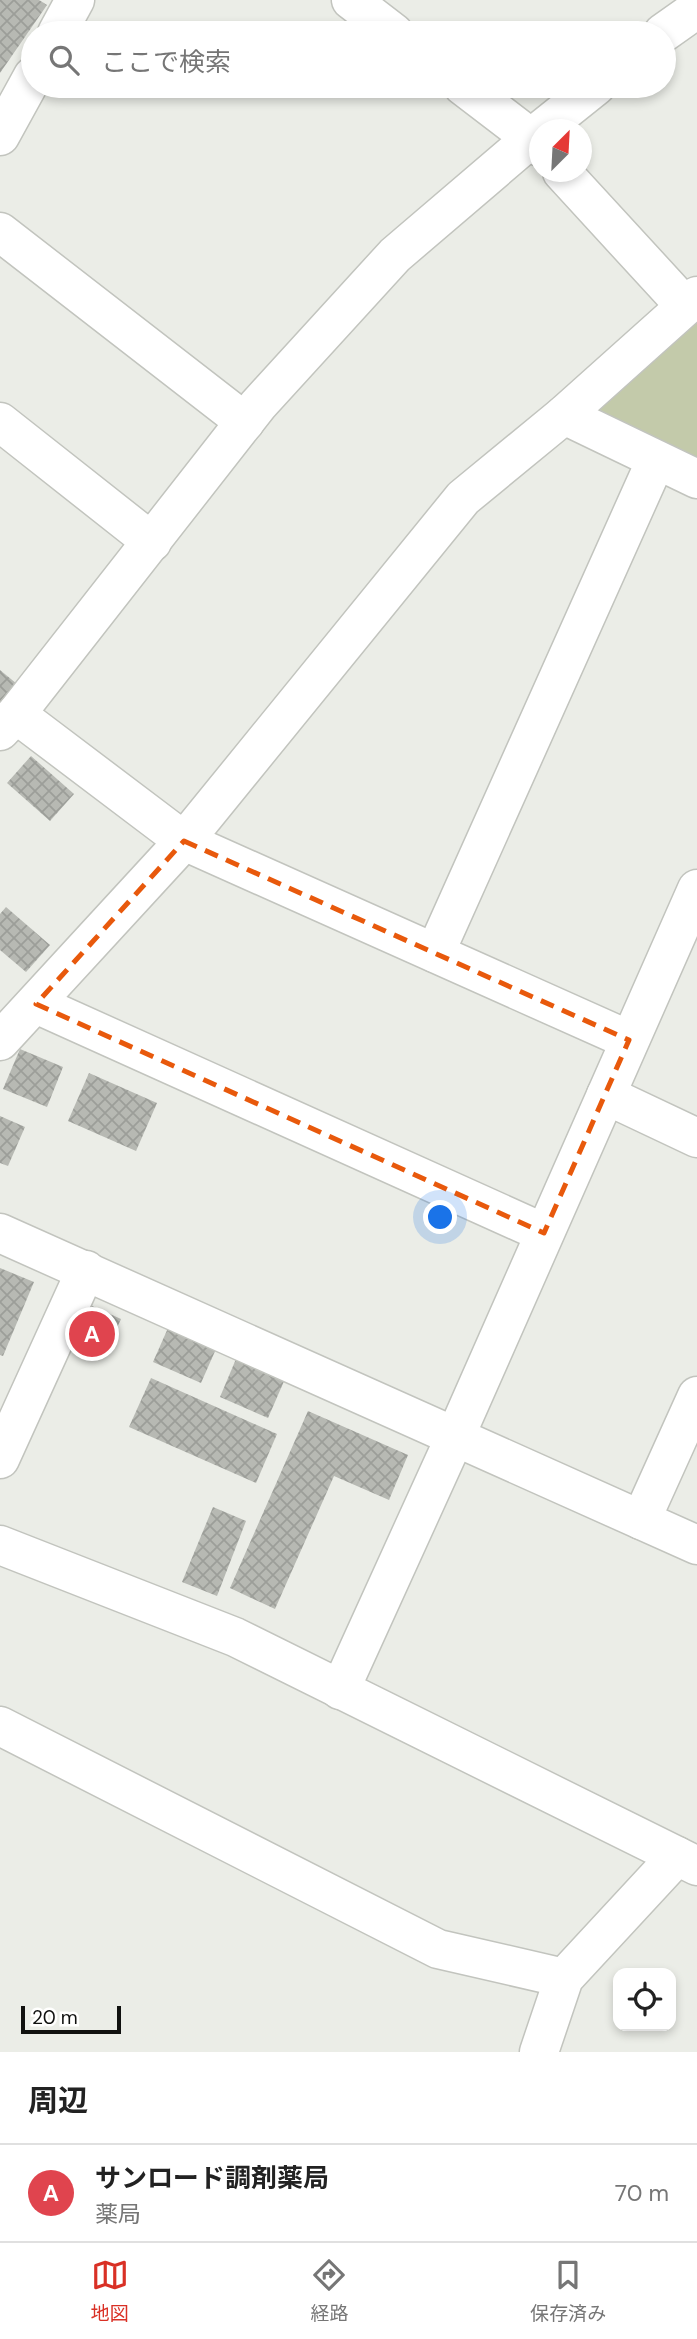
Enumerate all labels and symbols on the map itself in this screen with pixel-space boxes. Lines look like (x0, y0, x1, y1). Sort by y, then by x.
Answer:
north arrow (529, 119, 592, 182)
your location (423, 1200, 457, 1234)
pin: A (69, 1308, 115, 1360)
scale bar (21, 2003, 121, 2035)

